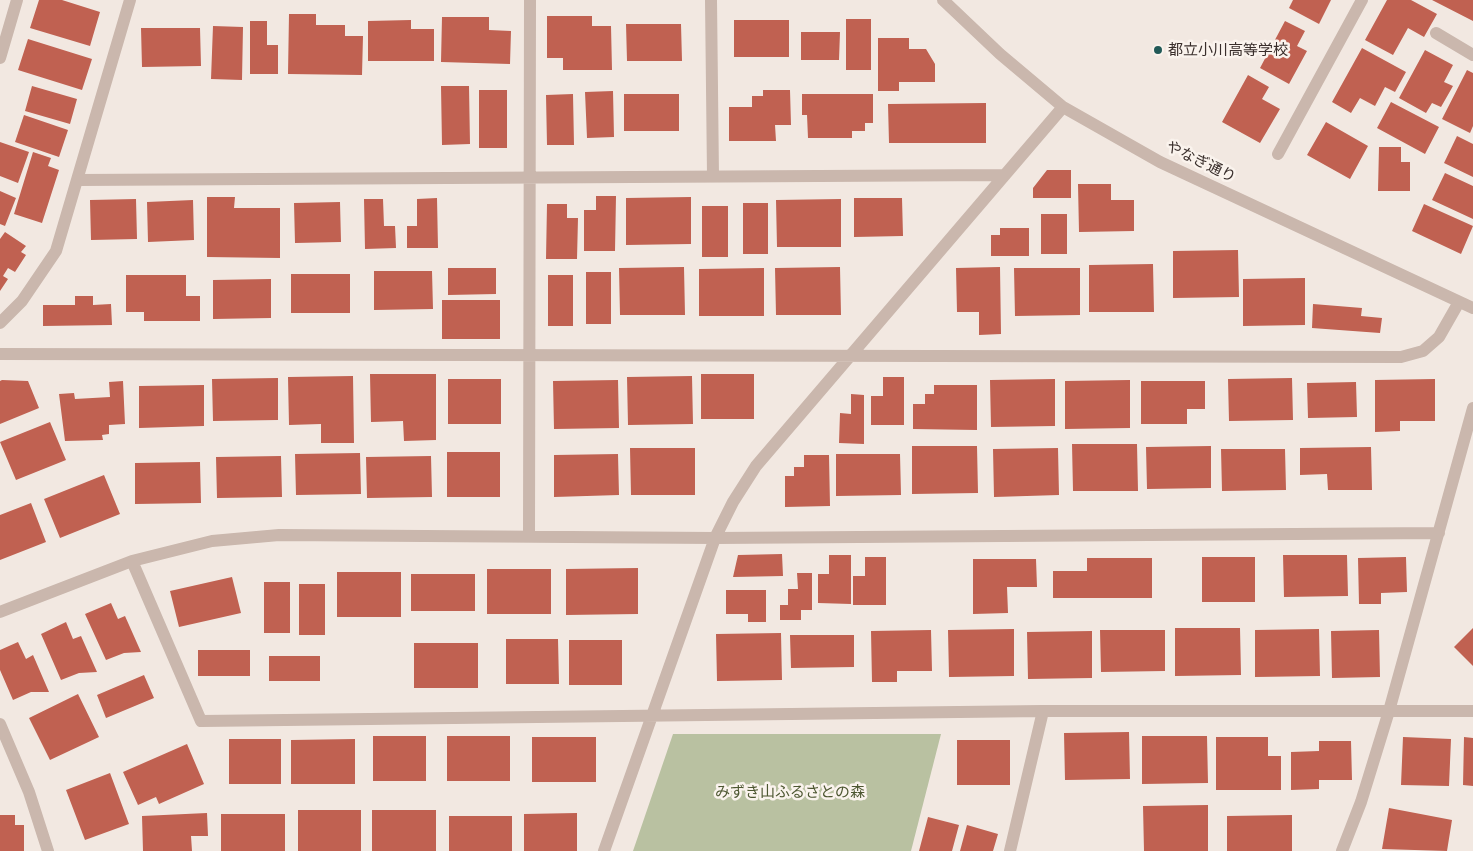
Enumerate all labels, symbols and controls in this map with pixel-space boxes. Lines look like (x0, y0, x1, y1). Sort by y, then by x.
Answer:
place label: 都立小川高等学校 (1168, 41, 1288, 59)
marker: 都立小川高等学校 (1152, 44, 1164, 56)
street label: やなぎ通り (1163, 137, 1239, 187)
park label: みずき山ふるさとの森 (715, 783, 865, 801)

